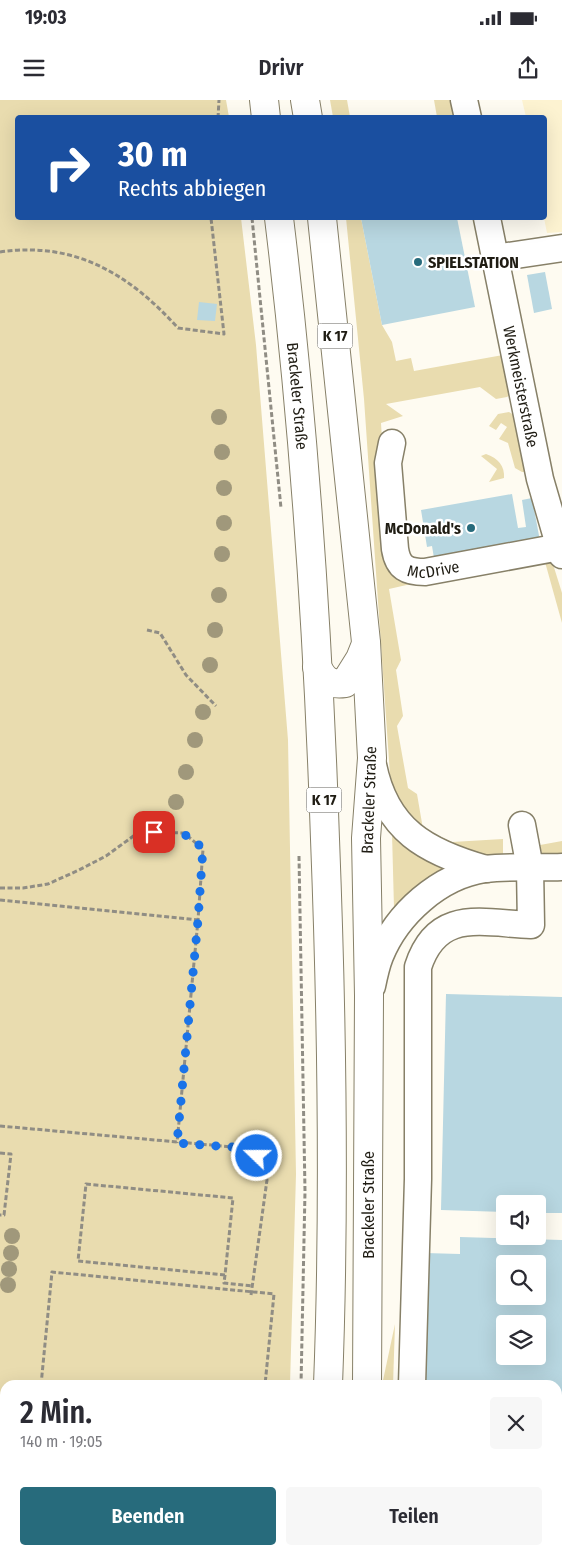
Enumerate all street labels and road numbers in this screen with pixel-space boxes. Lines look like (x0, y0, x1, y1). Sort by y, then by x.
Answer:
road number: K 17 (318, 324, 352, 348)
street label: Werkmeisterstraße (500, 324, 543, 449)
street label: Brackeler Straße (283, 341, 312, 451)
street label: McDrive (406, 556, 461, 582)
street label: Brackeler Straße (358, 746, 380, 854)
road number: K 17 (306, 788, 342, 812)
street label: Brackeler Straße (359, 1151, 378, 1259)

